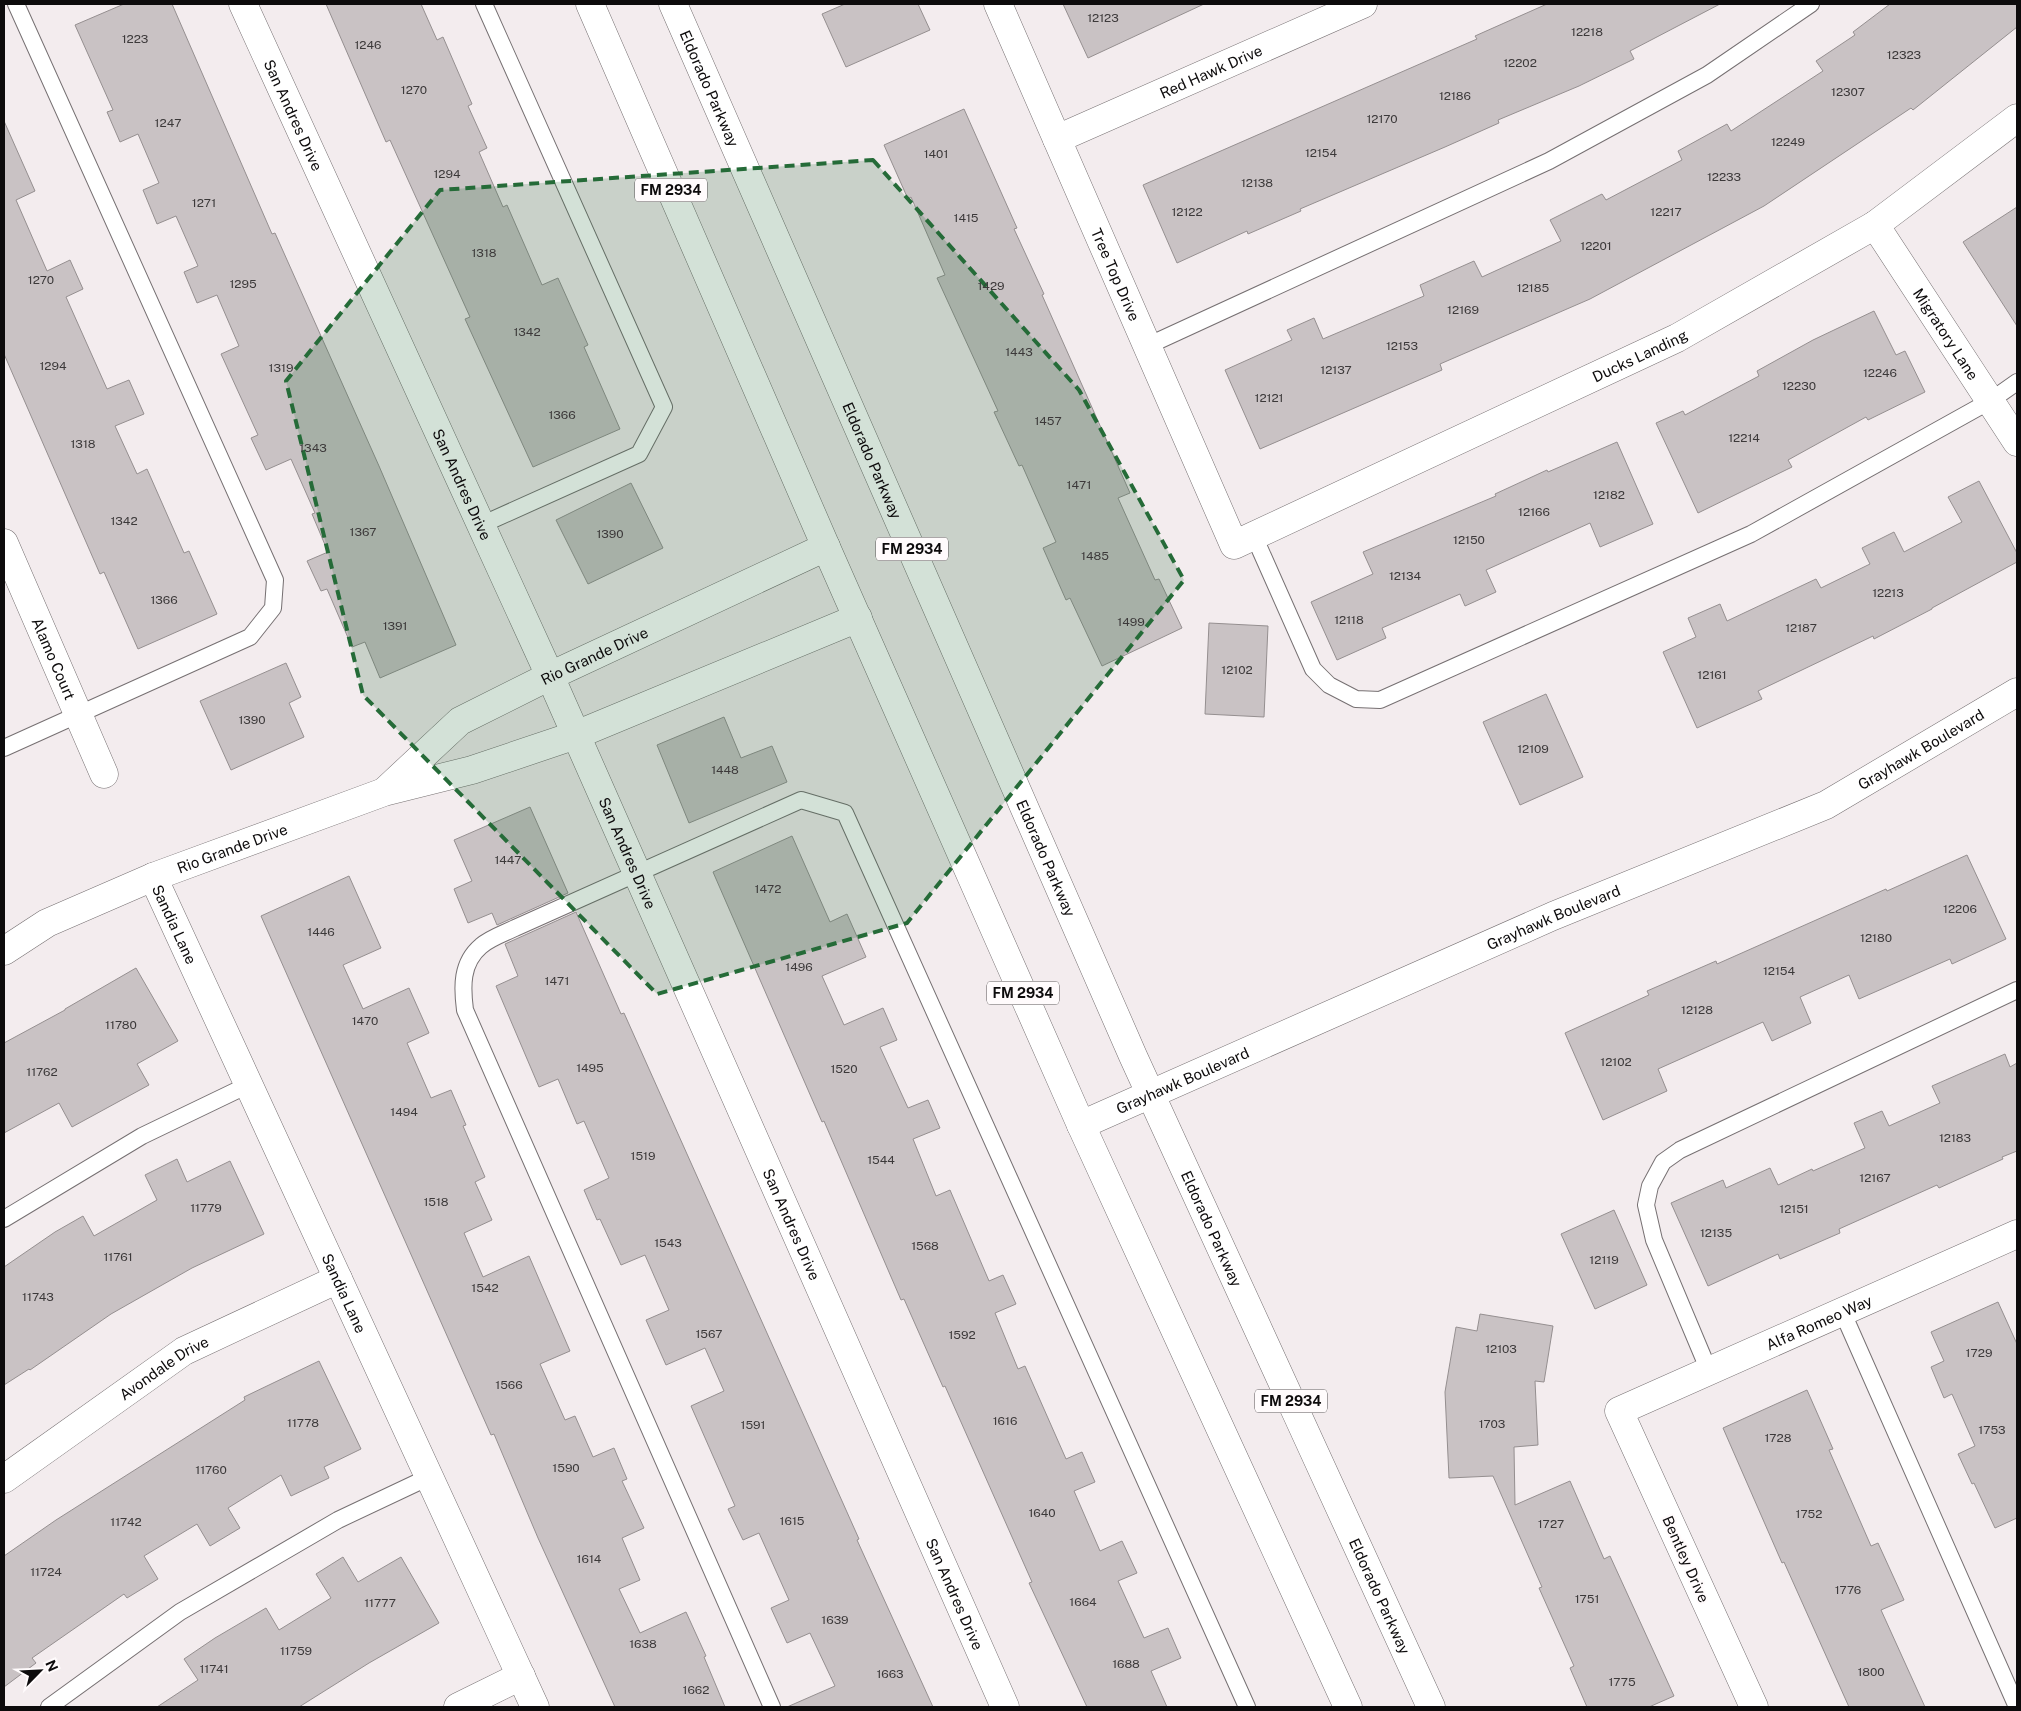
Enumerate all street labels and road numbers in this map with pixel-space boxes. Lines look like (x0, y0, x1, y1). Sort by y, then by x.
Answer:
street label: Eldorado Parkway (677, 27, 743, 149)
street label: Red Hawk Drive (1157, 41, 1265, 101)
street label: San Andres Drive (261, 57, 326, 173)
road number: FM 2934 (635, 178, 707, 202)
street label: Tree Top Drive (1088, 225, 1144, 323)
street label: Migratory Lane (1910, 285, 1982, 383)
street label: Ducks Landing (1589, 326, 1690, 385)
street label: Eldorado Parkway (840, 399, 905, 521)
street label: San Andres Drive (430, 426, 495, 542)
road number: FM 2934 (876, 538, 948, 560)
street label: Alamo Court (29, 615, 79, 702)
street label: Rio Grande Drive (538, 623, 650, 688)
street label: Grayhawk Boulevard (1855, 705, 1987, 793)
street label: San Andres Drive (596, 794, 660, 911)
street label: Eldorado Parkway (1013, 797, 1079, 919)
street label: Rio Grande Drive (174, 820, 289, 876)
street label: Grayhawk Boulevard (1484, 881, 1622, 953)
street label: Sandia Lane (149, 882, 200, 967)
road number: FM 2934 (987, 981, 1059, 1004)
street label: Grayhawk Boulevard (1113, 1043, 1252, 1117)
street label: San Andres Drive (760, 1166, 824, 1283)
street label: Eldorado Parkway (1178, 1168, 1246, 1289)
street label: Sandia Lane (319, 1251, 370, 1335)
street label: Alfa Romeo Way (1763, 1291, 1874, 1353)
street label: Avondale Drive (116, 1332, 211, 1403)
road number: FM 2934 (1255, 1390, 1327, 1412)
street label: Bentley Drive (1659, 1513, 1713, 1605)
street label: San Andres Drive (923, 1535, 987, 1652)
street label: Eldorado Parkway (1346, 1535, 1414, 1657)

